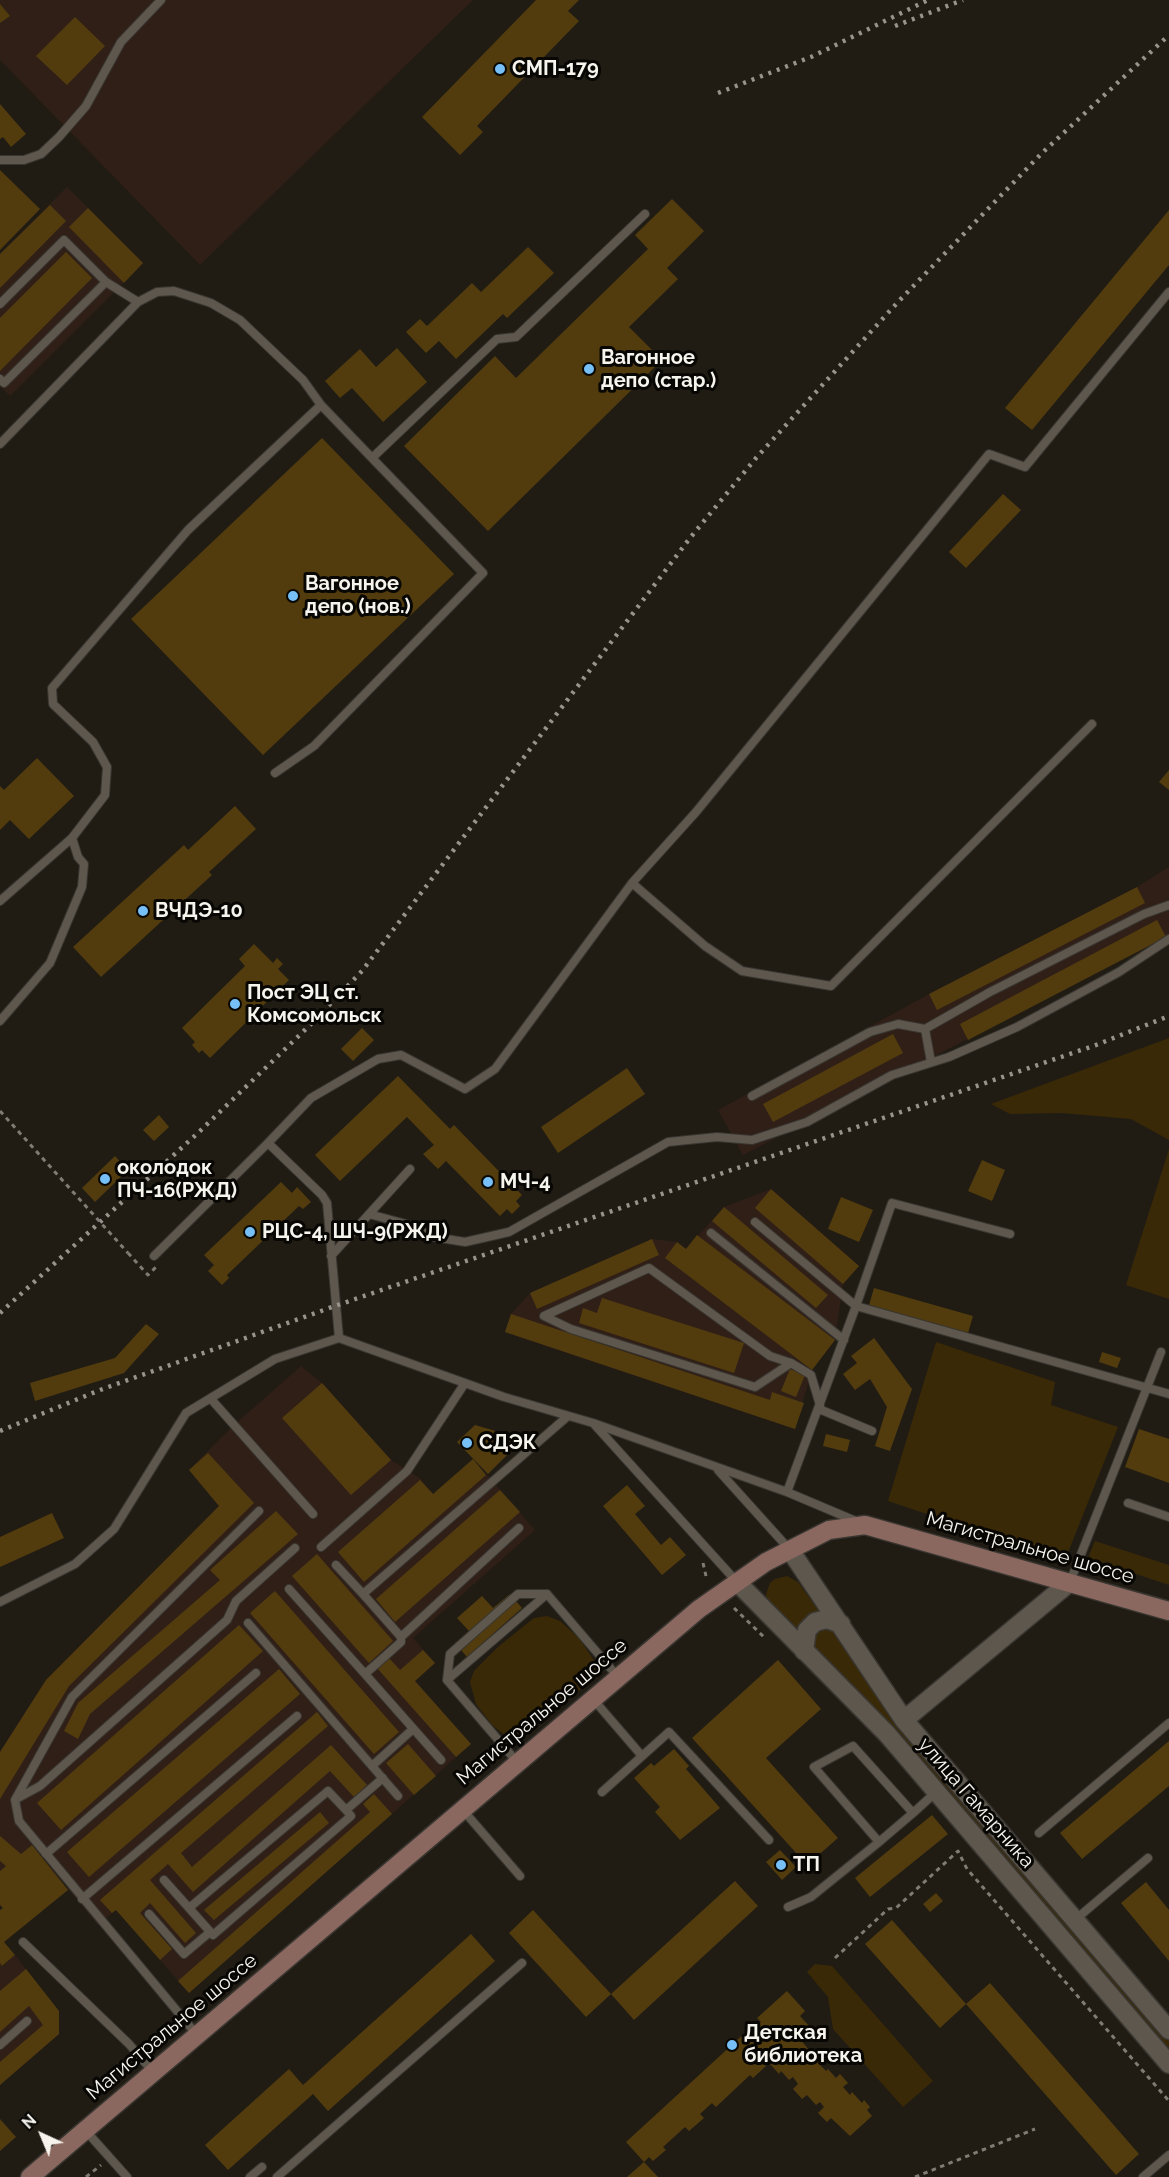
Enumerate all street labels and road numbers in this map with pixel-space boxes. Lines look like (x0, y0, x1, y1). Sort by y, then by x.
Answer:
street label: Магистральное шоссе (923, 1507, 1137, 1589)
street label: Магистральное шоссе (452, 1634, 632, 1790)
street label: улица Гамарника (913, 1733, 1039, 1873)
street label: Магистральное шоссе (82, 1949, 262, 2105)

